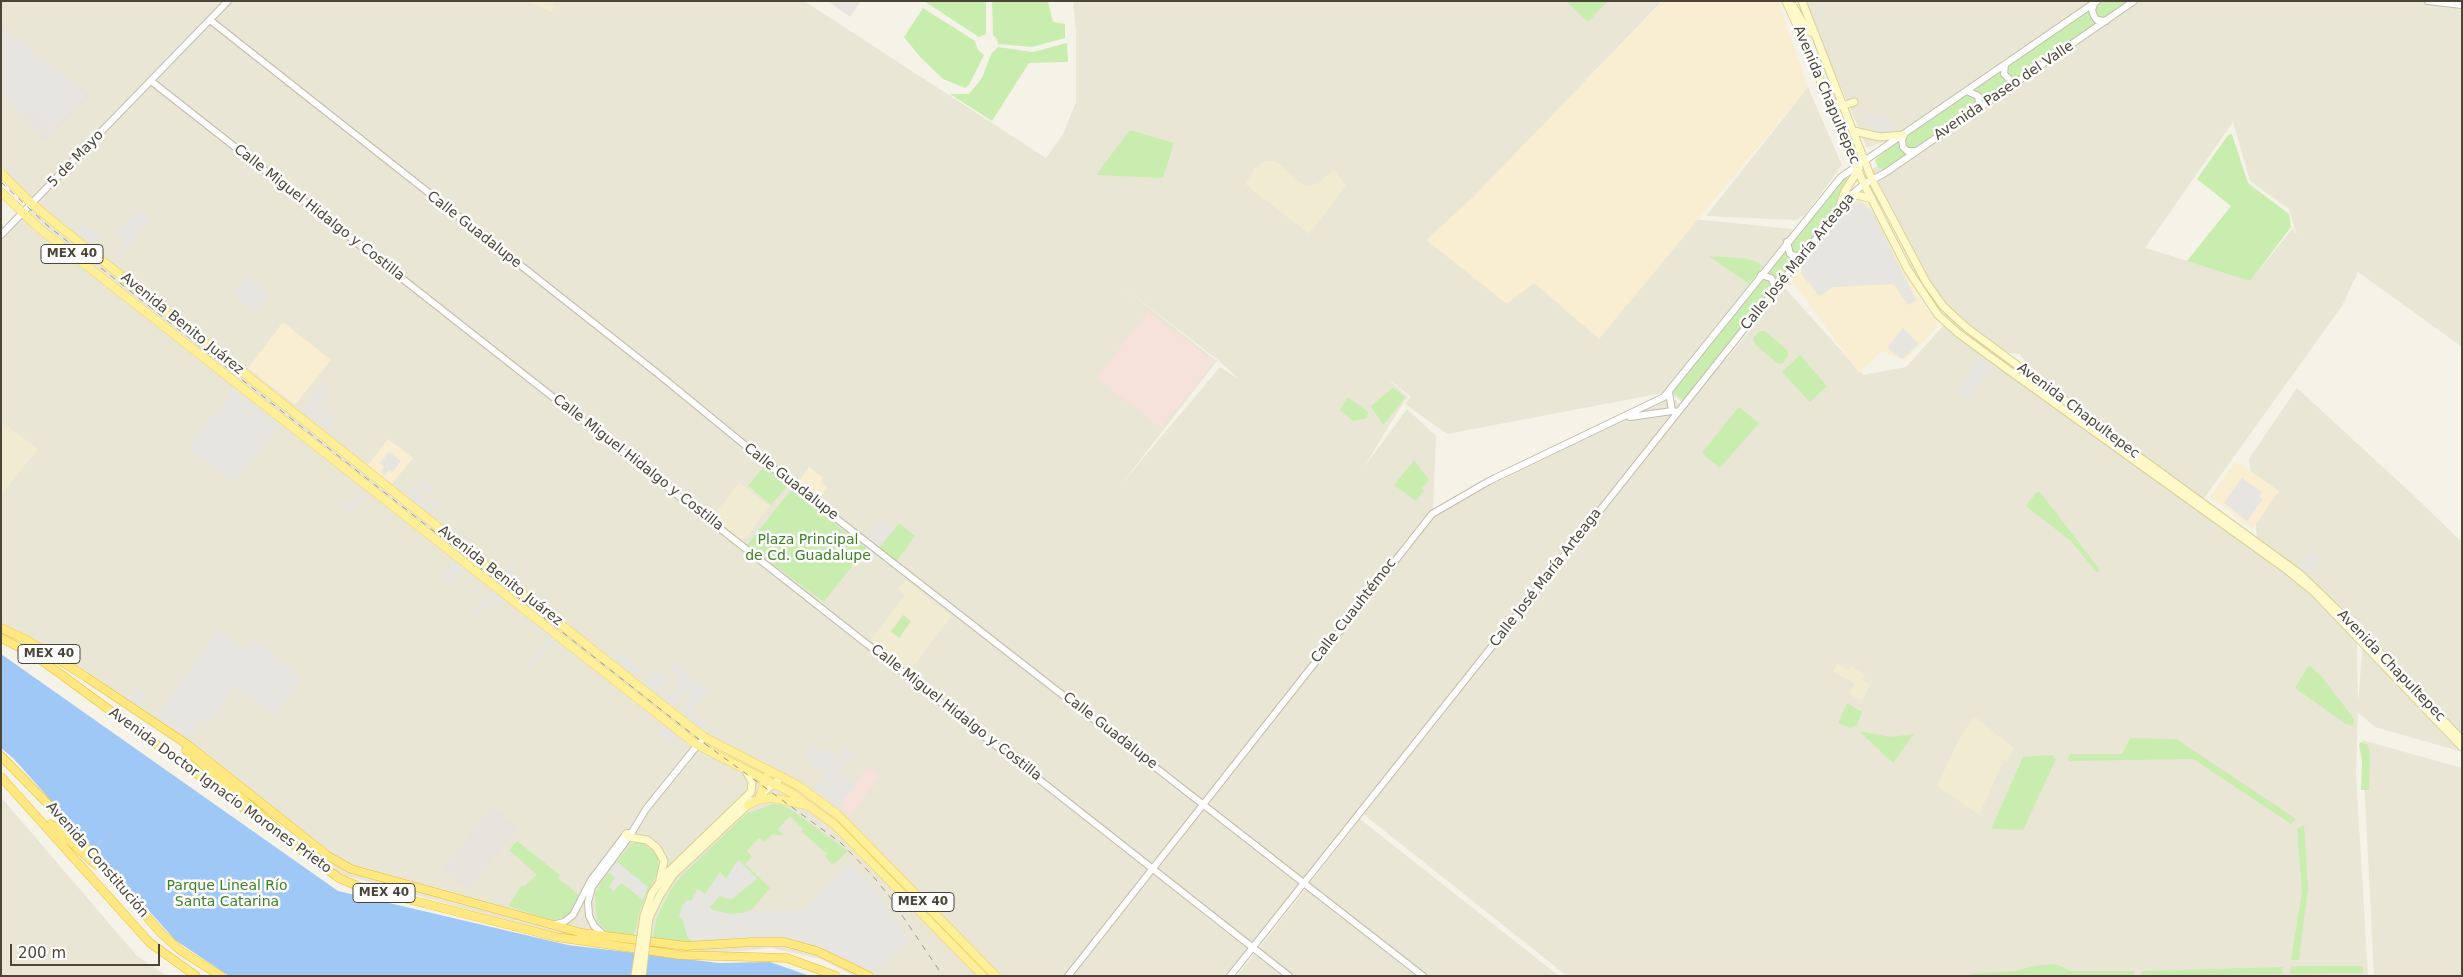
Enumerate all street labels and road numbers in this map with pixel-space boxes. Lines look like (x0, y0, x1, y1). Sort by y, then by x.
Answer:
street label: Avenida Chapultepec (1789, 23, 1863, 167)
street label: Avenida Paseo del Valle (1931, 38, 2077, 144)
street label: 5 de Mayo (45, 127, 107, 191)
street label: Calle Miguel Hidalgo y Costilla (230, 141, 408, 285)
street label: Calle Guadalupe (423, 188, 525, 272)
street label: Calle José María Arteaga (1738, 190, 1858, 334)
road number: MEX 40 (41, 244, 103, 264)
street label: Avenida Benito Juárez (117, 269, 247, 379)
street label: Avenida Chapultepec (2014, 360, 2142, 462)
street label: Calle Miguel Hidalgo y Costilla (549, 391, 727, 535)
street label: Calle Guadalupe (740, 440, 842, 524)
street label: Calle José María Arteaga (1487, 505, 1605, 651)
street label: Avenida Benito Juárez (435, 522, 565, 630)
street label: Calle Cuauhtémoc (1308, 555, 1400, 667)
street label: Avenida Chapultepec (2333, 607, 2449, 725)
street label: Calle Miguel Hidalgo y Costilla (867, 641, 1045, 785)
road number: MEX 40 (18, 644, 80, 664)
street label: Calle Guadalupe (1059, 689, 1161, 773)
street label: Avenida Doctor Ignacio Morones Prieto (105, 705, 335, 877)
street label: Avenida Constitución (42, 799, 152, 921)
road number: MEX 40 (353, 884, 415, 902)
road number: MEX 40 (892, 892, 954, 912)

